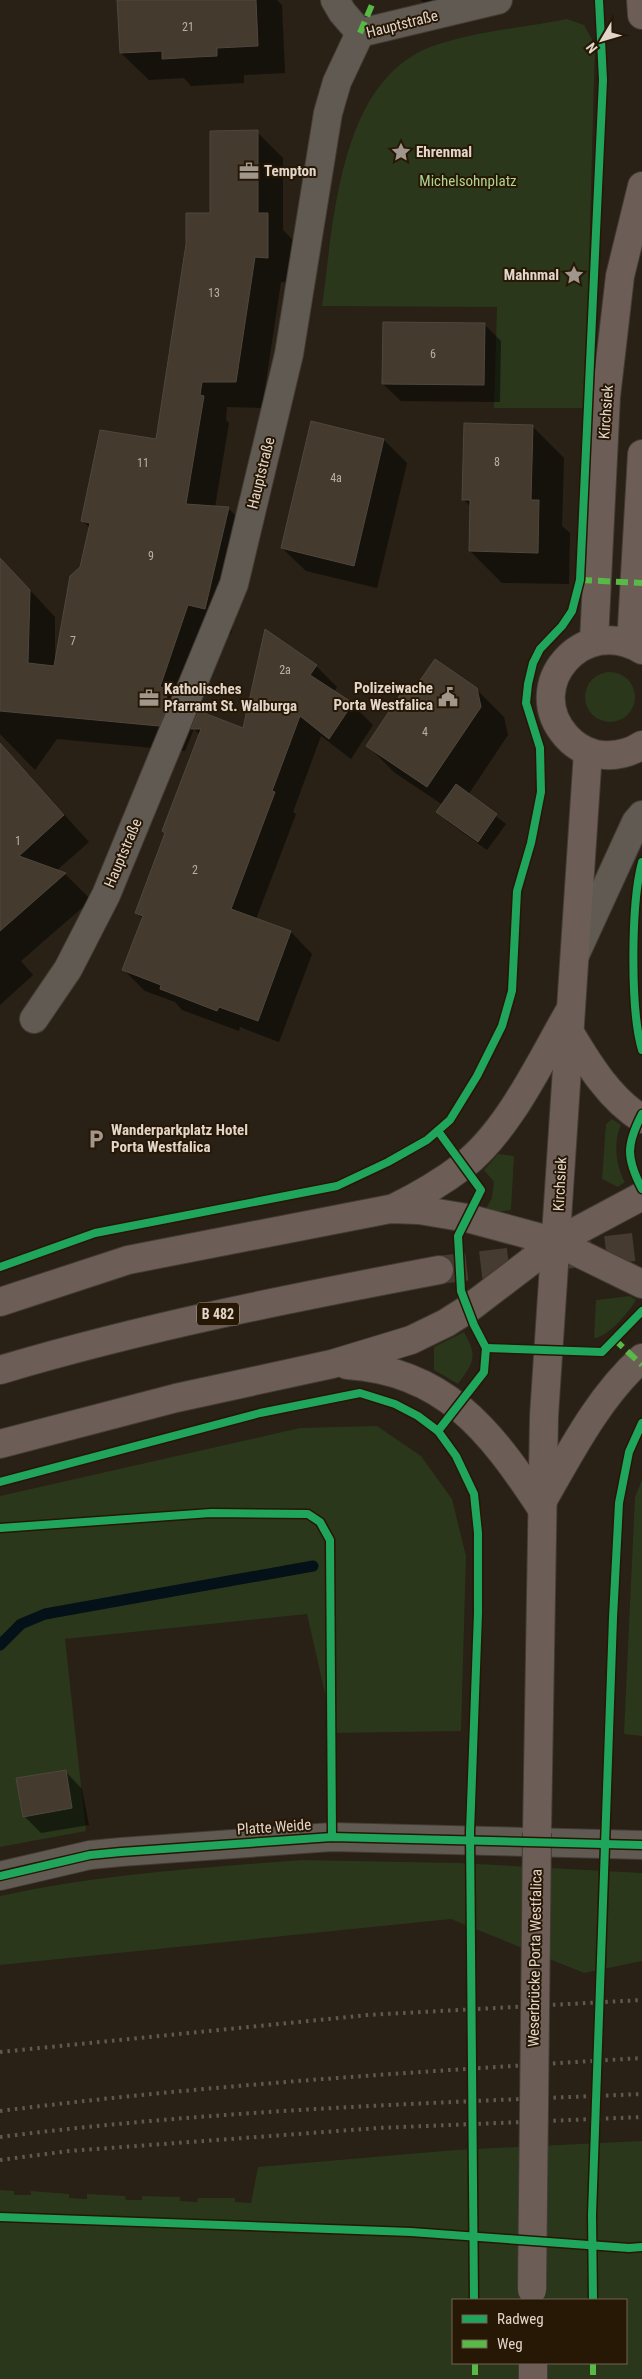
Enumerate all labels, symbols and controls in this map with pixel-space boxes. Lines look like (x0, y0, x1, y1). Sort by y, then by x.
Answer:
street label: Hauptstraße (364, 6, 440, 42)
north arrow (577, 15, 627, 65)
house number: 21 (182, 20, 194, 34)
text: N (583, 40, 601, 56)
place icon: Ehrenmal (390, 141, 412, 163)
place label: Ehrenmal (416, 143, 472, 161)
office icon: Tempton (238, 160, 260, 182)
place label: Tempton (264, 162, 316, 180)
park label: Michelsohnplatz (419, 172, 517, 190)
place icon: Mahnmal (563, 264, 585, 286)
place label: Mahnmal (504, 266, 559, 284)
house number: 13 (208, 286, 220, 300)
house number: 6 (430, 347, 436, 361)
street label: Kirchsiek (595, 384, 617, 440)
street label: Hauptstraße (243, 435, 279, 511)
house number: 8 (494, 455, 500, 469)
house number: 11 (137, 456, 149, 470)
house number: 4a (330, 471, 342, 485)
house number: 9 (148, 549, 154, 563)
house number: 7 (70, 634, 76, 648)
house number: 2a (279, 663, 291, 677)
place label: Polizeiwache Porta Westfalica (334, 679, 433, 714)
place label: Katholisches Pfarramt St. Walburga (164, 680, 297, 715)
public building icon: Polizeiwache Porta Westfalica (437, 686, 459, 708)
office icon: Katholisches Pfarramt St. Walburga (138, 687, 160, 709)
house number: 4 (422, 725, 428, 739)
street label: Hauptstraße (100, 816, 146, 890)
house number: 1 (15, 834, 21, 848)
house number: 2 (192, 863, 198, 877)
place label: Wanderparkplatz Hotel Porta Westfalica (111, 1121, 248, 1156)
parking icon: Wanderparkplatz Hotel Porta Westfalica (85, 1128, 107, 1150)
street label: Kirchsiek (550, 1156, 570, 1212)
road number: B 482 (197, 1302, 239, 1326)
street label: Platte Weide (236, 1815, 312, 1839)
street label: Weserbrücke Porta Westfalica (524, 1869, 546, 2047)
legend (452, 2299, 627, 2364)
text: Radweg (497, 2310, 544, 2328)
text: Weg (497, 2335, 523, 2353)

